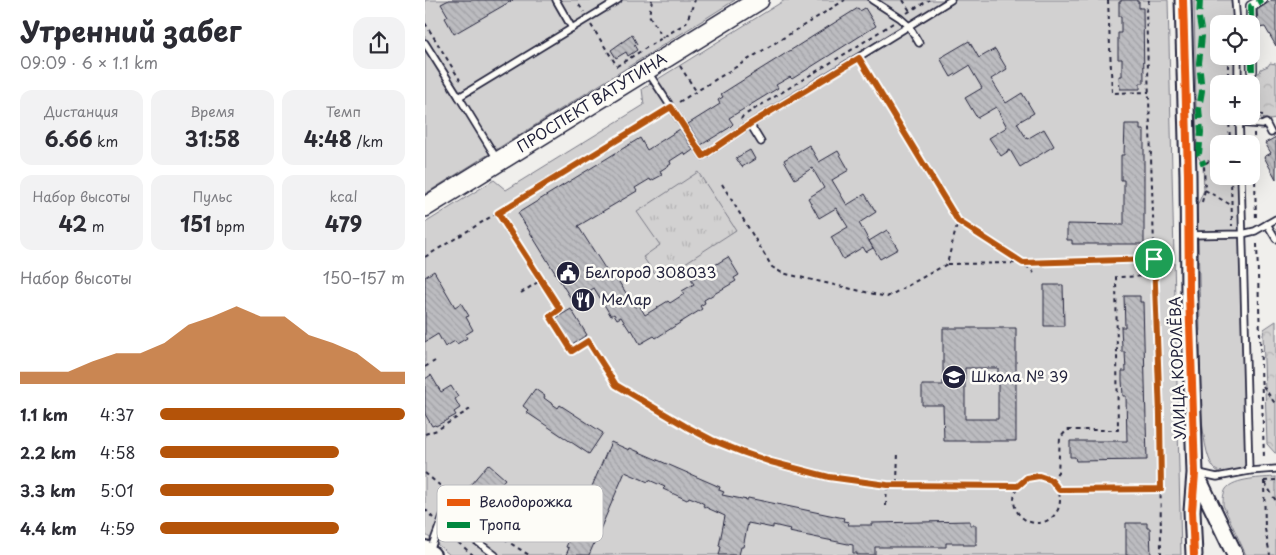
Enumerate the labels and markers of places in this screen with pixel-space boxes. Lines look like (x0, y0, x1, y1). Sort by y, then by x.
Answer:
pin (1133, 238, 1175, 280)
public building icon: Белгород 308033 (555, 260, 581, 286)
place label: Белгород 308033 (585, 260, 717, 283)
restaurant icon: МеЛар (570, 287, 596, 313)
place label: МеЛар (601, 287, 652, 310)
school or university icon: Школа № 39 (941, 364, 967, 390)
place label: Школа № 39 (971, 364, 1068, 387)

